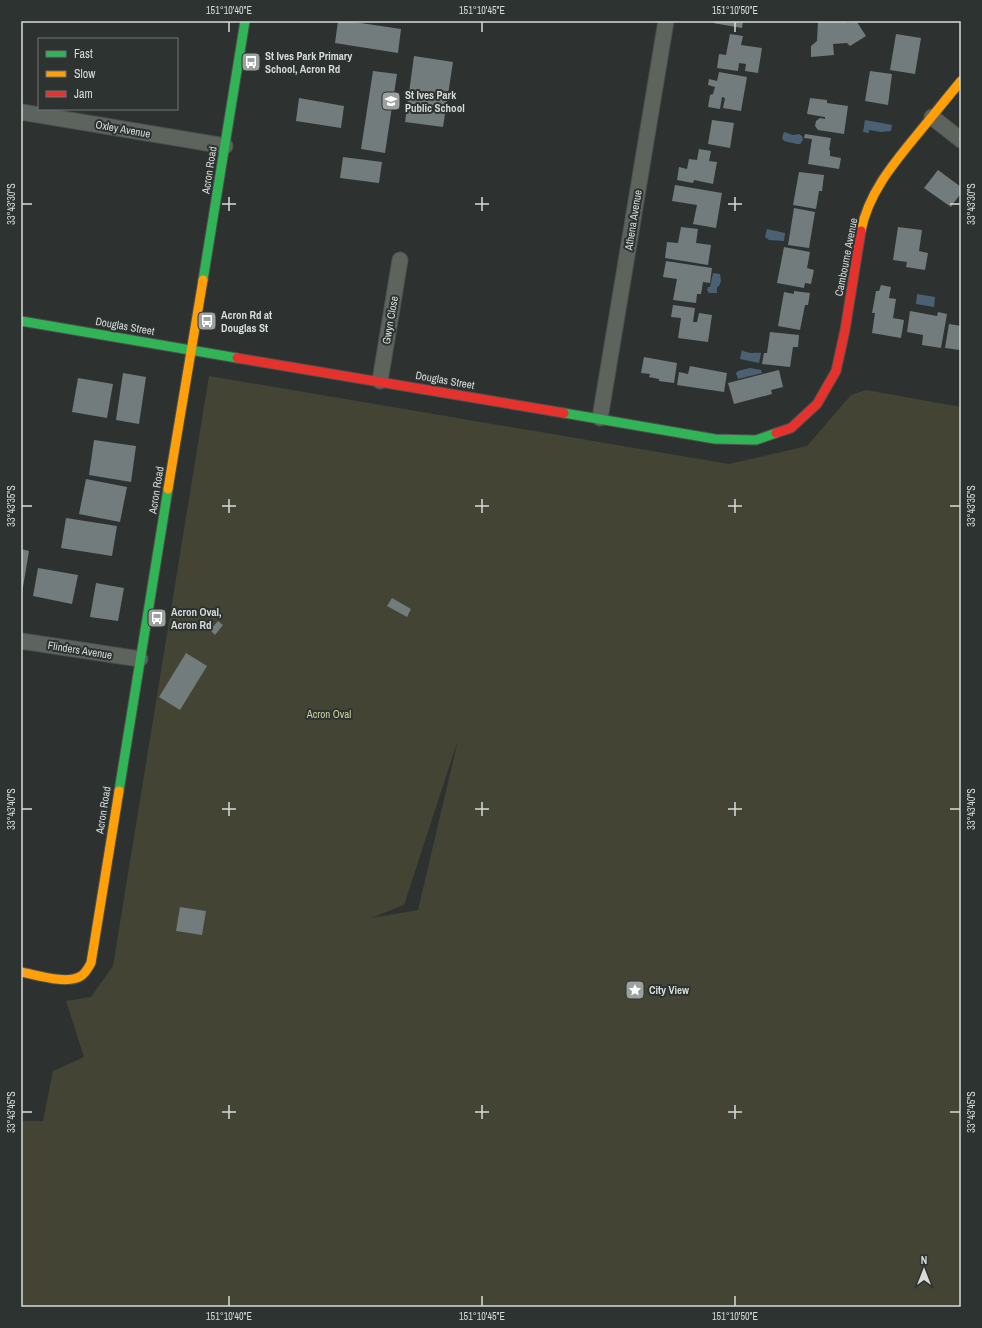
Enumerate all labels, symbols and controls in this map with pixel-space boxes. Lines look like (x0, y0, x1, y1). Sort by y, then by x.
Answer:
text: 151°10'40"E (206, 4, 252, 17)
text: 151°10'45"E (459, 4, 505, 17)
text: 151°10'50"E (712, 4, 758, 17)
legend (38, 38, 178, 110)
text: Fast (74, 46, 93, 62)
place label: St Ives Park Primary School, Acron Rd (265, 49, 352, 76)
bus stop icon: St Ives Park Primary School, Acron Rd (240, 51, 262, 73)
text: Slow (74, 66, 96, 82)
text: Jam (74, 86, 93, 102)
place label: St Ives Park Public School (405, 88, 465, 115)
school or university icon: St Ives Park Public School (380, 90, 402, 112)
street label: Oxley Avenue (94, 117, 152, 141)
street label: Acron Road (198, 145, 220, 196)
text: 33°43'30"S (5, 183, 18, 225)
text: 33°43'30"S (965, 183, 978, 225)
street label: Athena Avenue (621, 189, 645, 252)
street label: Cambourne Avenue (832, 217, 860, 297)
street label: Gwyn Close (379, 295, 401, 345)
place label: Acron Rd at Douglas St (221, 308, 272, 335)
bus stop icon: Acron Rd at Douglas St (196, 310, 218, 332)
street label: Douglas Street (94, 314, 156, 338)
street label: Douglas Street (414, 368, 476, 392)
street label: Acron Road (145, 465, 167, 516)
text: 33°43'35"S (5, 485, 18, 527)
text: 33°43'35"S (965, 485, 978, 527)
place label: Acron Oval, Acron Rd (171, 605, 222, 632)
bus stop icon: Acron Oval, Acron Rd (146, 607, 168, 629)
street label: Flinders Avenue (47, 638, 113, 662)
park label: Acron Oval (306, 707, 351, 721)
street label: Acron Road (92, 785, 114, 836)
text: 33°43'40"S (5, 788, 18, 830)
text: 33°43'40"S (965, 788, 978, 830)
place icon: City View (624, 979, 646, 1001)
place label: City View (649, 983, 689, 997)
text: 33°43'45"S (5, 1091, 18, 1133)
text: 33°43'45"S (965, 1091, 978, 1133)
north arrow (904, 1250, 944, 1290)
text: N (921, 1253, 927, 1267)
text: 151°10'40"E (206, 1310, 252, 1323)
text: 151°10'45"E (459, 1310, 505, 1323)
text: 151°10'50"E (712, 1310, 758, 1323)

